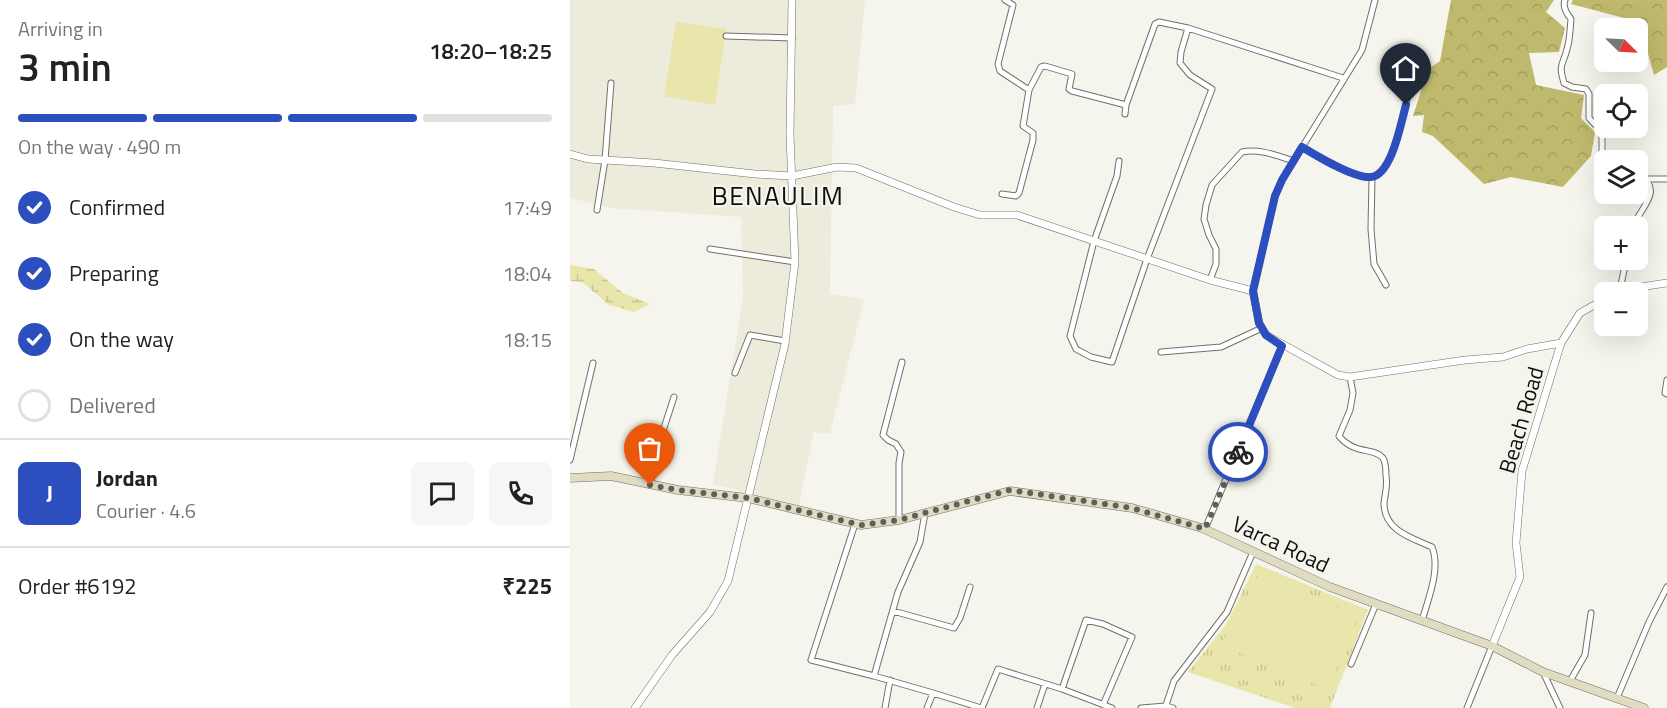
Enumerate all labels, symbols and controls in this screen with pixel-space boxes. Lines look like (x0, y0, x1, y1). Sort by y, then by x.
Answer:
text: Arriving in (18, 13, 103, 44)
north arrow (1594, 18, 1648, 72)
map controls (1594, 18, 1648, 336)
text: 18:20–18:25 (429, 34, 552, 68)
text: 3 min (18, 37, 112, 96)
pin (1380, 43, 1431, 105)
icon: home (1389, 52, 1422, 85)
button: locate (1594, 84, 1648, 138)
text: On the way · 490 m (18, 131, 181, 162)
button: layers (1594, 150, 1648, 204)
district label: BENAULIM (712, 176, 844, 215)
text: Confirmed (69, 190, 165, 224)
icon: check (18, 191, 51, 224)
text: 17:49 (503, 192, 552, 223)
button: + (1594, 216, 1648, 270)
text: Preparing (69, 256, 159, 290)
icon: check (18, 257, 51, 290)
text: 18:04 (503, 258, 552, 289)
button: − (1594, 282, 1648, 336)
text: On the way (69, 322, 174, 356)
icon: check (18, 323, 51, 356)
text: 18:15 (503, 324, 552, 355)
street label: Beach Road (1490, 363, 1552, 477)
text: Delivered (69, 388, 156, 422)
courier (1208, 422, 1268, 482)
pin (624, 423, 675, 485)
icon: bag (633, 432, 666, 465)
icon: bike (1222, 436, 1255, 469)
text: Jordan (96, 461, 158, 495)
button: chat (411, 462, 474, 525)
button: phone (489, 462, 552, 525)
text: J (46, 476, 53, 510)
text: Courier · 4.6 (96, 495, 196, 526)
street label: Varca Road (1227, 507, 1335, 581)
text: Order #6192 (18, 569, 137, 603)
text: ₹225 (502, 569, 552, 603)

